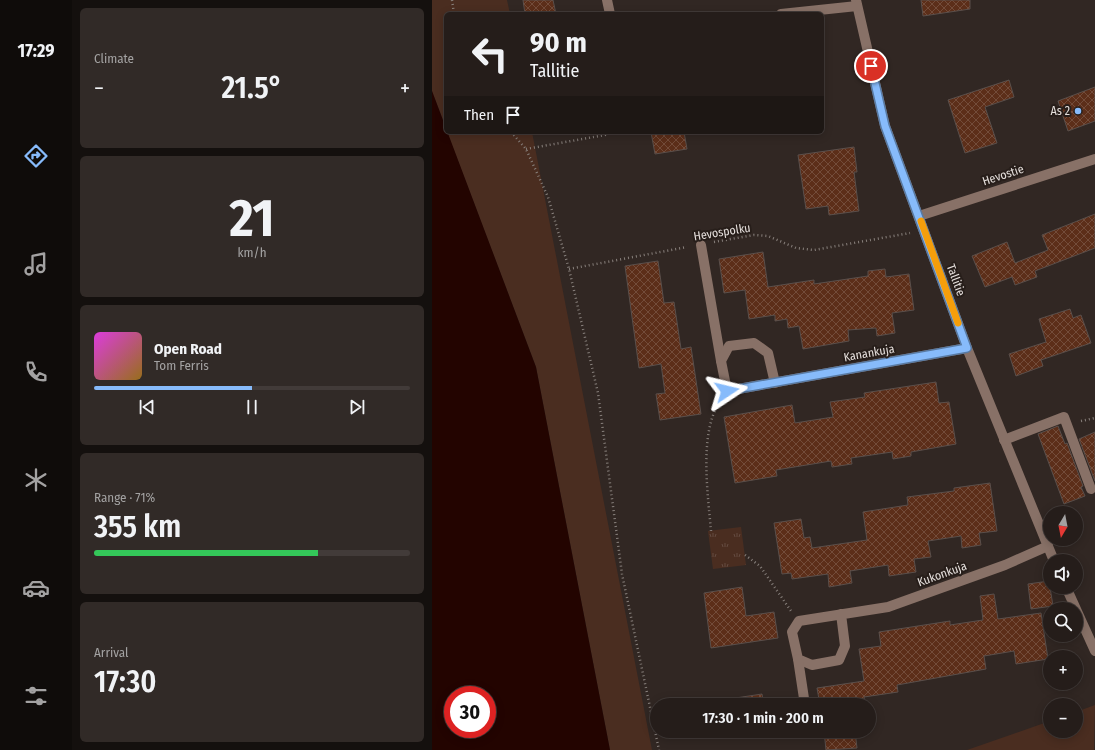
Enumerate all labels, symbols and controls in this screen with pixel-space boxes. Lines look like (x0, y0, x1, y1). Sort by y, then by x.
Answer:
text: 90 m (530, 26, 587, 59)
icon: left (464, 28, 516, 80)
text: 17:29 (18, 40, 54, 62)
pin (854, 49, 888, 83)
text: Climate (94, 51, 134, 66)
icon: arrive (860, 55, 882, 77)
text: Tallitie (530, 60, 579, 82)
text: 21.5° (221, 70, 282, 106)
text: − (94, 75, 104, 102)
text: + (400, 75, 410, 102)
icon: arrive (502, 104, 524, 126)
place label: As 2 (1050, 104, 1070, 118)
text: Then (464, 106, 494, 124)
marker: As 2 (1073, 106, 1083, 116)
icon: directions (22, 142, 50, 170)
street label: Hevostie (981, 162, 1026, 188)
text: 21 (229, 187, 275, 250)
street label: Hevospolku (692, 221, 752, 243)
text: km/h (238, 245, 267, 260)
icon: music (22, 250, 50, 278)
street label: Tallitie (944, 262, 968, 298)
text: Open Road (154, 340, 222, 358)
street label: Kanankuja (842, 342, 896, 364)
icon: phone (22, 358, 50, 386)
text: Tom Ferris (154, 358, 209, 373)
position arrow (706, 370, 748, 412)
icon: previous (136, 396, 158, 418)
icon: pause (241, 396, 263, 418)
icon: next (346, 396, 368, 418)
icon: climate (22, 466, 50, 494)
text: Range · 71% (94, 490, 155, 505)
north arrow (1043, 506, 1083, 546)
map controls (1043, 506, 1083, 738)
text: 355 km (94, 509, 181, 545)
button: sound (1043, 554, 1083, 594)
street label: Kukonkuja (915, 559, 969, 589)
icon: car (22, 574, 50, 602)
button: search (1043, 602, 1083, 642)
text: Arrival (94, 645, 128, 660)
button: + (1043, 650, 1083, 690)
text: 17:30 (94, 664, 157, 700)
icon: filters (22, 682, 50, 710)
speed limit sign: 30 (444, 686, 496, 738)
button: − (1043, 698, 1083, 738)
text: 17:30 · 1 min · 200 m (702, 709, 824, 727)

